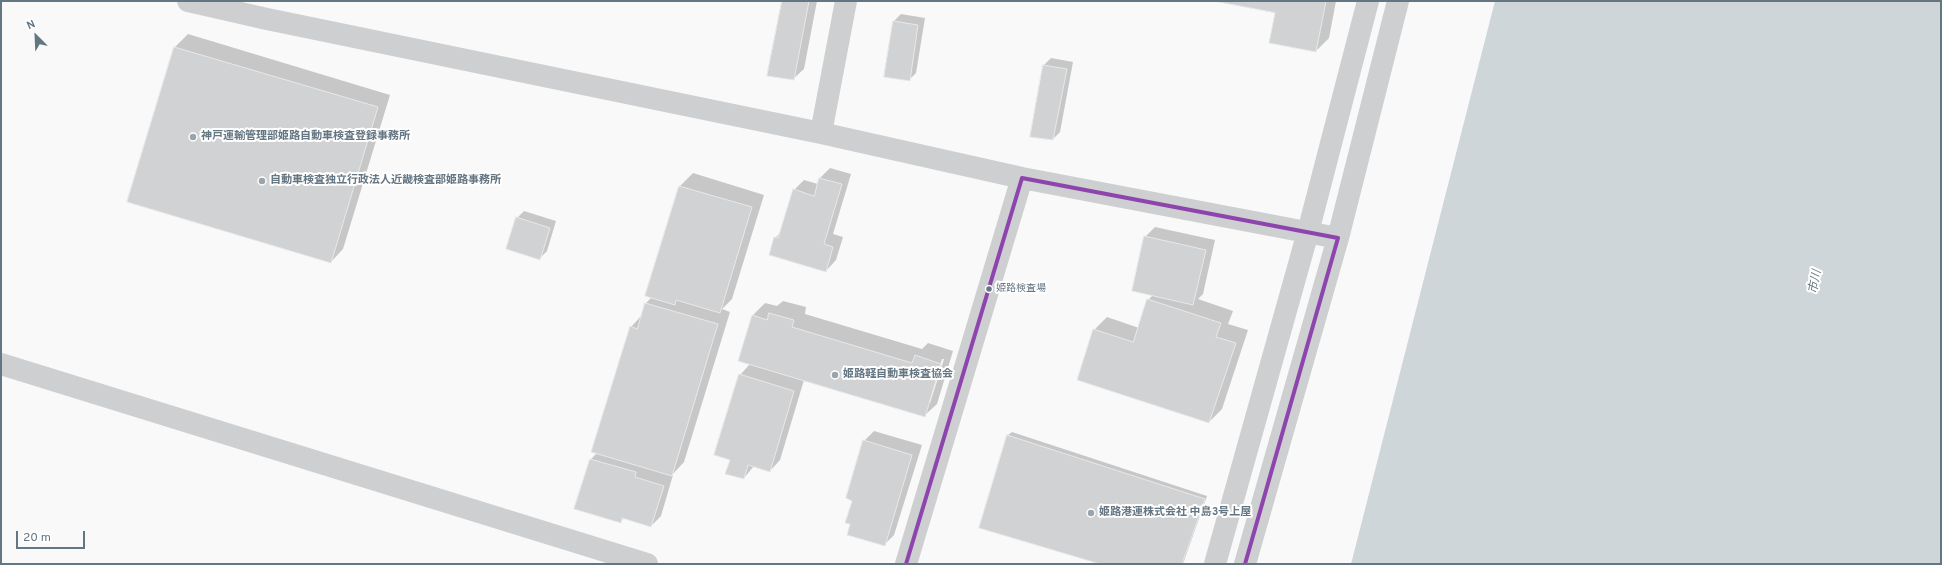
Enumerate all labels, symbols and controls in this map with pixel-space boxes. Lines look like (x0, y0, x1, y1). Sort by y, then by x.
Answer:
north arrow (16, 16, 56, 56)
text: N (25, 17, 38, 33)
place label: 神戸運輸管理部姫路自動車検査登録事務所 (201, 130, 410, 144)
marker: 神戸運輸管理部姫路自動車検査登録事務所 (188, 132, 198, 142)
place label: 自動車検査独立行政法人近畿検査部姫路事務所 (270, 174, 501, 188)
marker: 自動車検査独立行政法人近畿検査部姫路事務所 (257, 176, 267, 186)
water label: 市川 (1807, 269, 1825, 295)
place label: 姫路検査場 (996, 283, 1046, 295)
marker: 姫路検査場 (984, 284, 994, 294)
place label: 姫路軽自動車検査協会 (843, 368, 953, 382)
marker: 姫路軽自動車検査協会 (830, 370, 840, 380)
place label: 姫路港運株式会社 中島3号上屋 (1099, 506, 1251, 520)
marker: 姫路港運株式会社 中島3号上屋 (1086, 508, 1096, 518)
scale bar (18, 523, 87, 549)
text: 20 m (23, 530, 51, 546)

